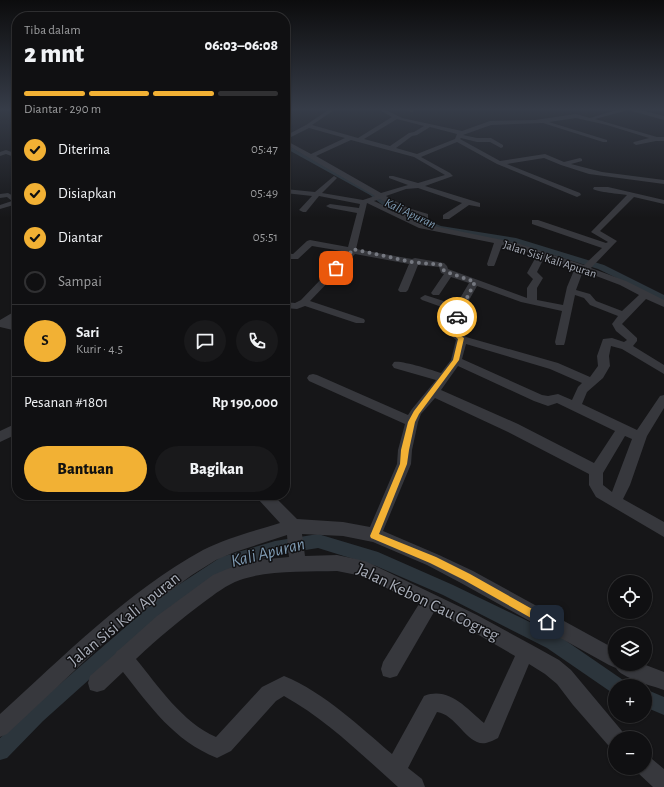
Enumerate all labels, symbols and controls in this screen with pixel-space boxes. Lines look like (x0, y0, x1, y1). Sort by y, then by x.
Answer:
text: Tiba dalam (24, 24, 81, 37)
text: 06:03–06:08 (204, 38, 278, 53)
text: 2 mnt (24, 41, 84, 67)
text: Diantar · 290 m (24, 103, 101, 116)
icon: check (24, 139, 46, 161)
text: Diterima (58, 142, 110, 157)
text: 05:47 (251, 143, 278, 156)
icon: check (24, 183, 46, 205)
text: Disiapkan (58, 186, 116, 201)
text: 05:49 (250, 187, 278, 200)
water label: Kali Apuran (382, 197, 438, 231)
icon: check (24, 227, 46, 249)
text: Diantar (58, 230, 102, 245)
text: 05:51 (253, 231, 278, 244)
street label: Jalan Sisi Kali Apuran (502, 238, 598, 280)
pin (319, 251, 353, 285)
icon: bag (325, 257, 347, 279)
text: Sampai (58, 274, 102, 289)
courier (437, 297, 477, 337)
icon: car (446, 306, 468, 328)
button: chat (184, 320, 226, 362)
button: phone (236, 320, 278, 362)
text: Sari (76, 325, 100, 340)
text: S (41, 333, 49, 348)
text: Kurir · 4.5 (76, 343, 123, 356)
text: Pesanan #1801 (24, 395, 108, 410)
text: Rp 190,000 (212, 395, 278, 410)
button: Bantuan (24, 446, 147, 492)
button: Bagikan (155, 446, 278, 492)
water label: Kali Apuran (229, 535, 307, 571)
street label: Jalan Kebon Cau Cogreg (354, 560, 503, 644)
street label: Jalan Sisi Kali Apuran (65, 569, 183, 669)
map controls (608, 575, 652, 775)
button: locate (608, 575, 652, 619)
pin (530, 605, 564, 639)
icon: home (536, 611, 558, 633)
button: layers (608, 627, 652, 671)
button: + (608, 679, 652, 723)
button: − (608, 731, 652, 775)

